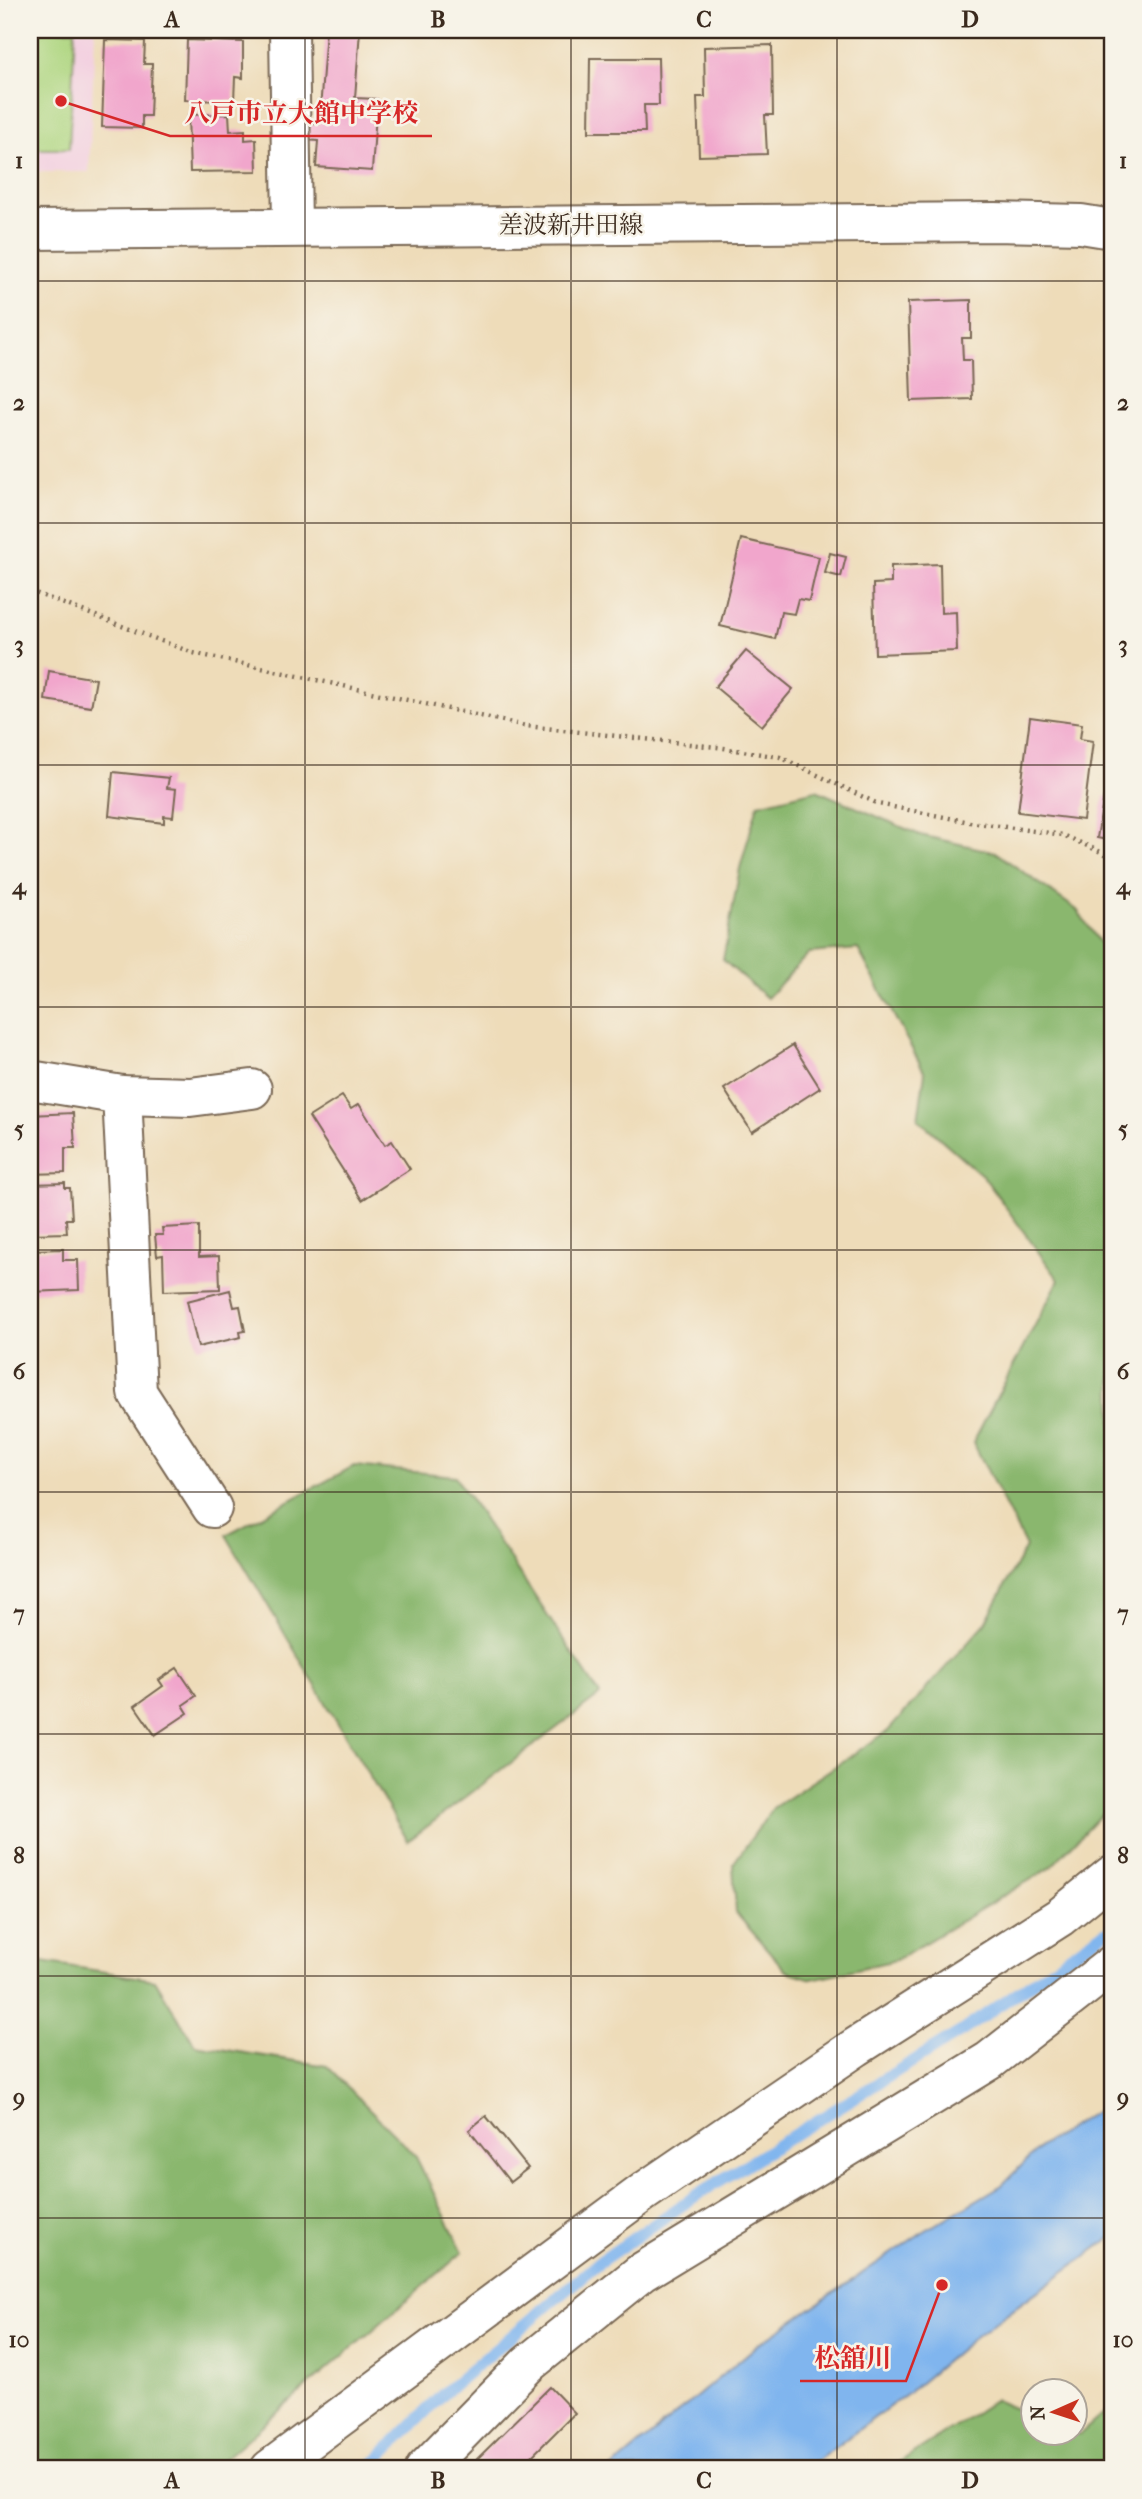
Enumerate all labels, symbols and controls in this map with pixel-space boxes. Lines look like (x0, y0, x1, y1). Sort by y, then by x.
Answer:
text: A (163, 6, 181, 33)
text: B (431, 6, 446, 33)
text: C (696, 6, 712, 33)
text: D (961, 6, 979, 33)
callout: 八戸市立大館中学校 (170, 89, 432, 136)
text: 八戸市立大館中学校 (184, 98, 418, 129)
text: 1 (15, 147, 23, 174)
text: 1 (1119, 147, 1127, 174)
street label: 差波新井田線 (499, 211, 643, 239)
text: 2 (13, 389, 25, 416)
text: 2 (1117, 389, 1129, 416)
text: 3 (14, 631, 24, 658)
text: 3 (1118, 631, 1128, 658)
text: 4 (11, 873, 27, 900)
text: 4 (1115, 873, 1131, 900)
text: 5 (14, 1115, 24, 1142)
text: 5 (1118, 1115, 1128, 1142)
text: 6 (13, 1358, 26, 1385)
text: 6 (1117, 1358, 1130, 1385)
text: 7 (12, 1600, 25, 1627)
text: 7 (1116, 1600, 1129, 1627)
text: 8 (13, 1842, 25, 1869)
text: 8 (1117, 1842, 1129, 1869)
text: 9 (12, 2084, 25, 2111)
text: 9 (1116, 2084, 1129, 2111)
text: 10 (9, 2326, 29, 2353)
text: 10 (1113, 2326, 1133, 2353)
callout: 松舘川 (800, 2334, 906, 2381)
text: 松舘川 (814, 2343, 892, 2374)
north arrow (1020, 2376, 1090, 2446)
text: N (1027, 2404, 1049, 2421)
text: A (163, 2467, 181, 2494)
text: B (431, 2467, 446, 2494)
text: C (696, 2467, 712, 2494)
text: D (961, 2467, 979, 2494)

